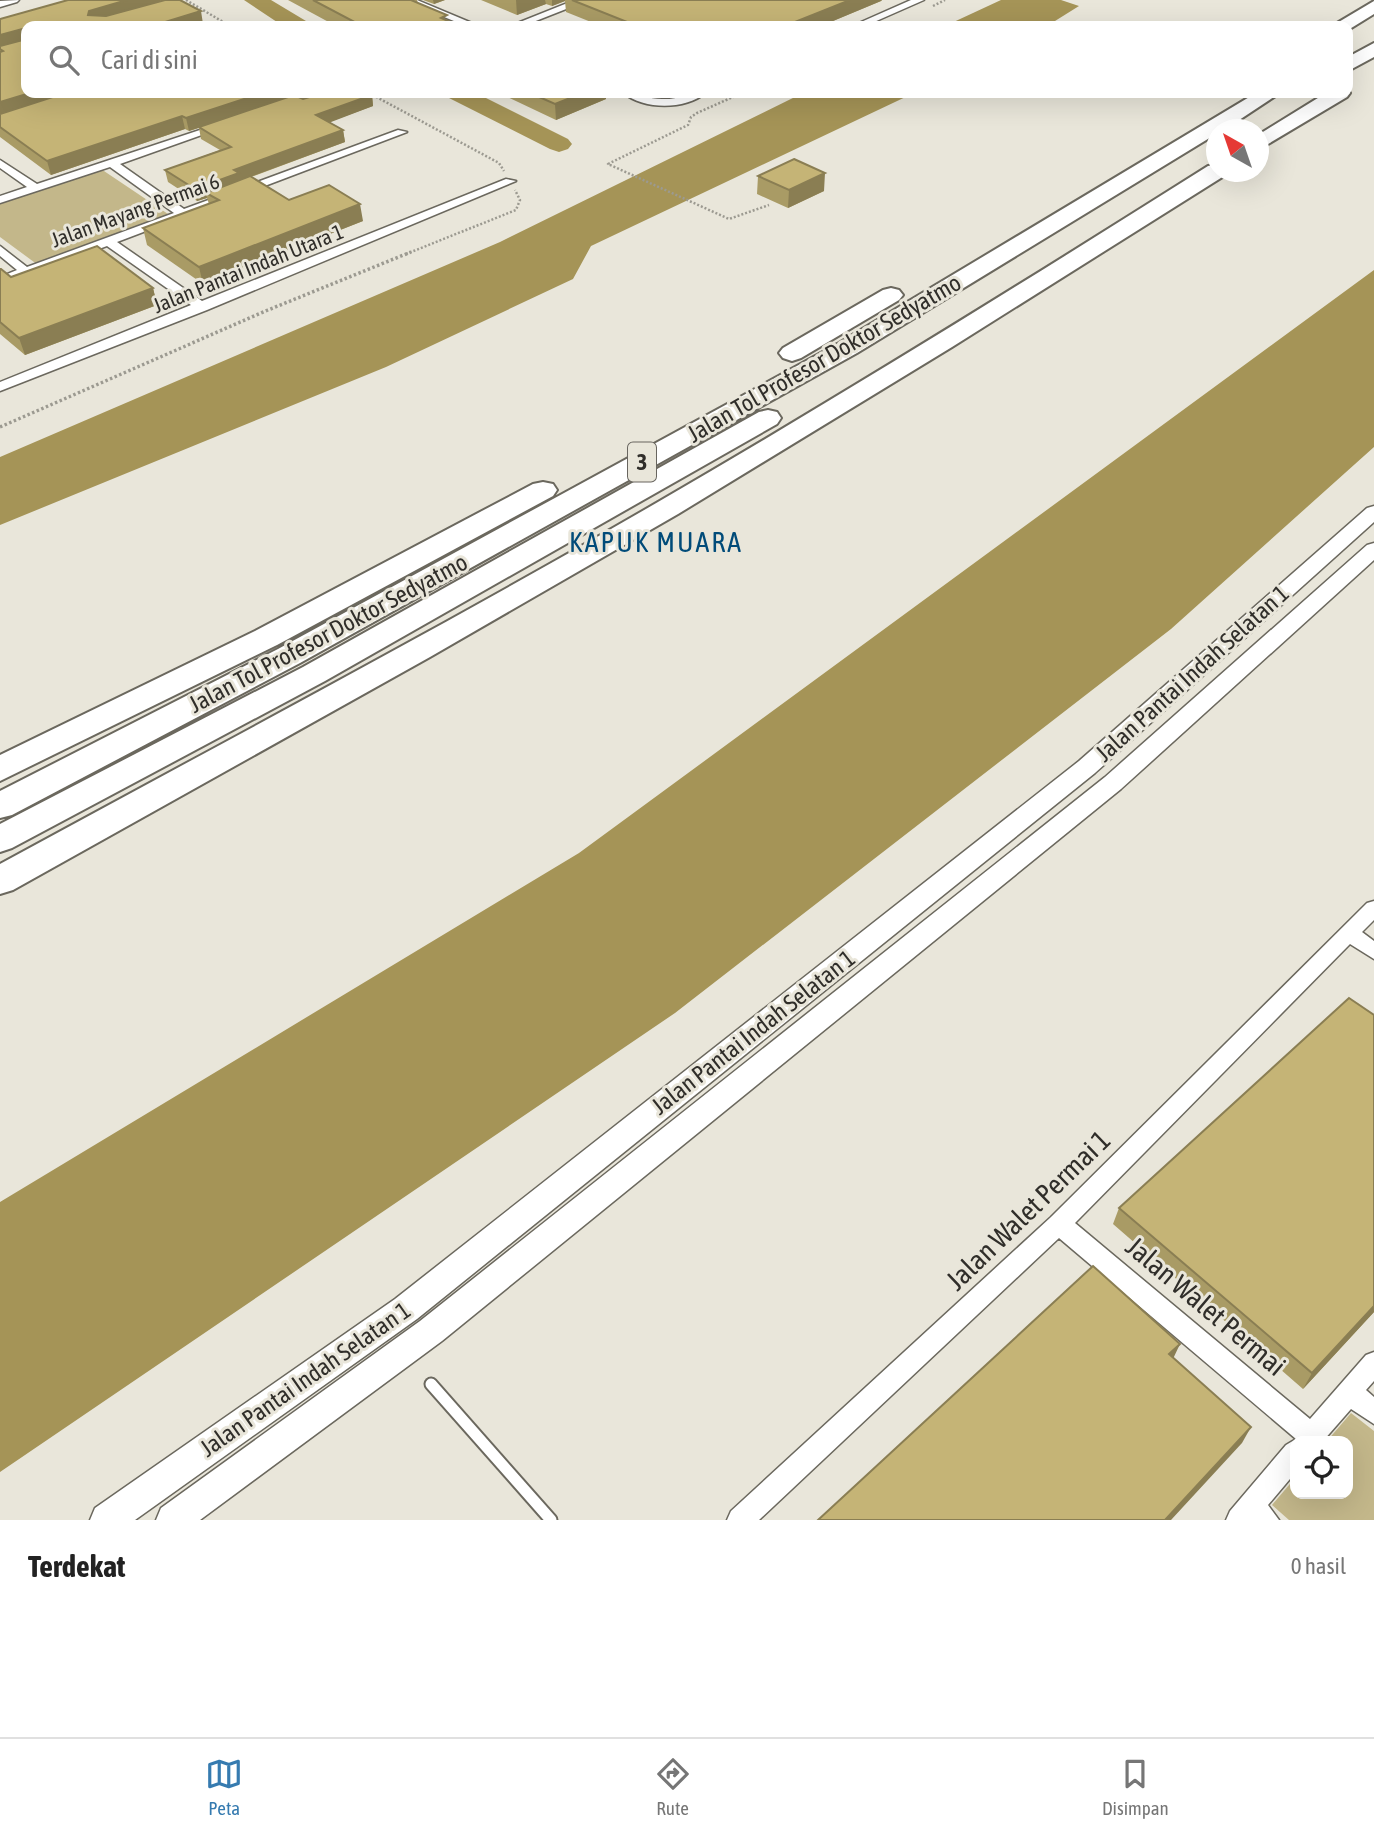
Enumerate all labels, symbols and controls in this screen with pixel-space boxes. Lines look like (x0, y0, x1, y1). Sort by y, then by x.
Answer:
search box (21, 21, 1353, 98)
icon: search (45, 41, 83, 79)
text: Cari di sini (101, 45, 198, 75)
north arrow (1206, 119, 1269, 182)
street label: Jalan Mayang Permai 6 (48, 168, 223, 252)
street label: Jalan Pantai Indah Utara 1 (149, 219, 347, 317)
street label: Jalan Tol Profesor Doktor Sedyatmo (683, 269, 965, 447)
road number: 3 (628, 442, 656, 482)
district label: KAPUK MUARA (569, 526, 743, 558)
street label: Jalan Tol Profesor Doktor Sedyatmo (184, 548, 472, 718)
street label: Jalan Pantai Indah Selatan 1 (1090, 579, 1294, 767)
street label: Jalan Pantai Indah Selatan 1 (646, 944, 860, 1120)
street label: Jalan Walet Permai 1 (940, 1124, 1116, 1296)
street label: Jalan Walet Permai (1120, 1230, 1292, 1382)
street label: Jalan Pantai Indah Selatan 1 (195, 1296, 415, 1462)
map controls (1290, 1436, 1353, 1499)
button: locate (1290, 1436, 1353, 1499)
text: Terdekat (28, 1549, 125, 1583)
text: 0 hasil (1291, 1553, 1346, 1579)
tab: Peta (205, 1755, 243, 1819)
tab: Rute (654, 1755, 692, 1819)
tab: Disimpan (1102, 1755, 1169, 1819)

